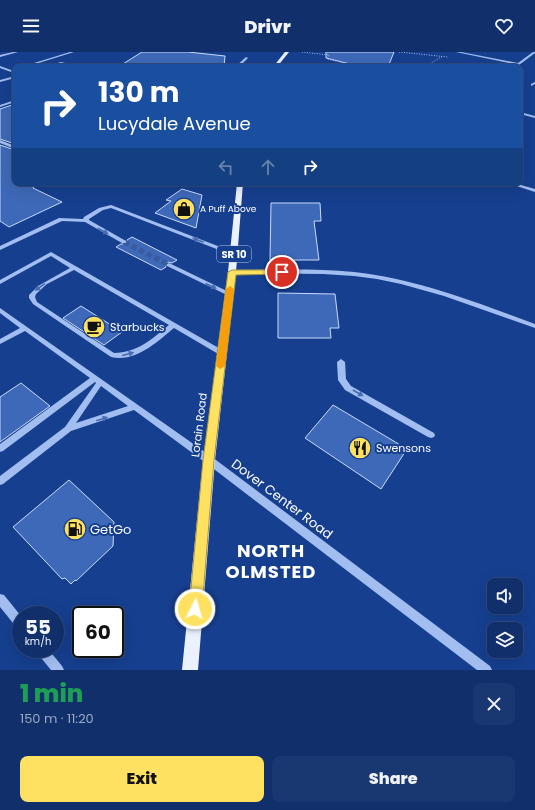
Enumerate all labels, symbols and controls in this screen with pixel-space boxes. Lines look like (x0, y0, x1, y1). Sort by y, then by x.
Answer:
text: Drivr (244, 14, 291, 39)
icon: menu (20, 15, 42, 37)
icon: heart (493, 15, 515, 37)
text: 130 m (98, 73, 179, 112)
icon: right (32, 80, 84, 132)
text: Lucydale Avenue (98, 111, 251, 136)
icon: left (215, 156, 237, 178)
icon: ahead (257, 156, 279, 178)
icon: right (299, 156, 321, 178)
shop icon: A Puff Above (171, 196, 197, 222)
place label: A Puff Above (200, 203, 257, 215)
one-way arrow (98, 227, 109, 234)
one-way arrow (191, 237, 203, 243)
road number: SR 10 (217, 246, 251, 262)
pin (265, 255, 299, 289)
icon: arrive (271, 261, 293, 283)
one-way arrow (35, 283, 46, 291)
one-way arrow (206, 283, 217, 289)
cafe icon: Starbucks (81, 314, 107, 340)
place label: Starbucks (110, 319, 165, 335)
one-way arrow (123, 351, 135, 357)
one-way arrow (352, 389, 363, 396)
street label: Lorain Road (187, 392, 211, 458)
one-way arrow (96, 415, 108, 421)
restaurant icon: Swensons (347, 435, 373, 461)
place label: Swensons (376, 440, 431, 456)
street label: Dover Center Road (227, 455, 337, 543)
fuel station icon: GetGo (62, 516, 88, 542)
place label: GetGo (90, 520, 131, 539)
district label: NORTH OLMSTED (226, 538, 316, 584)
map controls (487, 578, 523, 658)
button: sound (487, 578, 523, 614)
position arrow (174, 588, 216, 630)
speed limit sign: 60 (72, 606, 124, 658)
text: 55 (25, 613, 51, 641)
button: layers (487, 622, 523, 658)
text: km/h (25, 634, 51, 649)
text: 1 min (20, 677, 83, 710)
button: close (473, 683, 515, 725)
text: 150 m · 11:20 (20, 709, 94, 728)
button: Exit (20, 756, 264, 802)
button: Share (272, 756, 515, 802)

